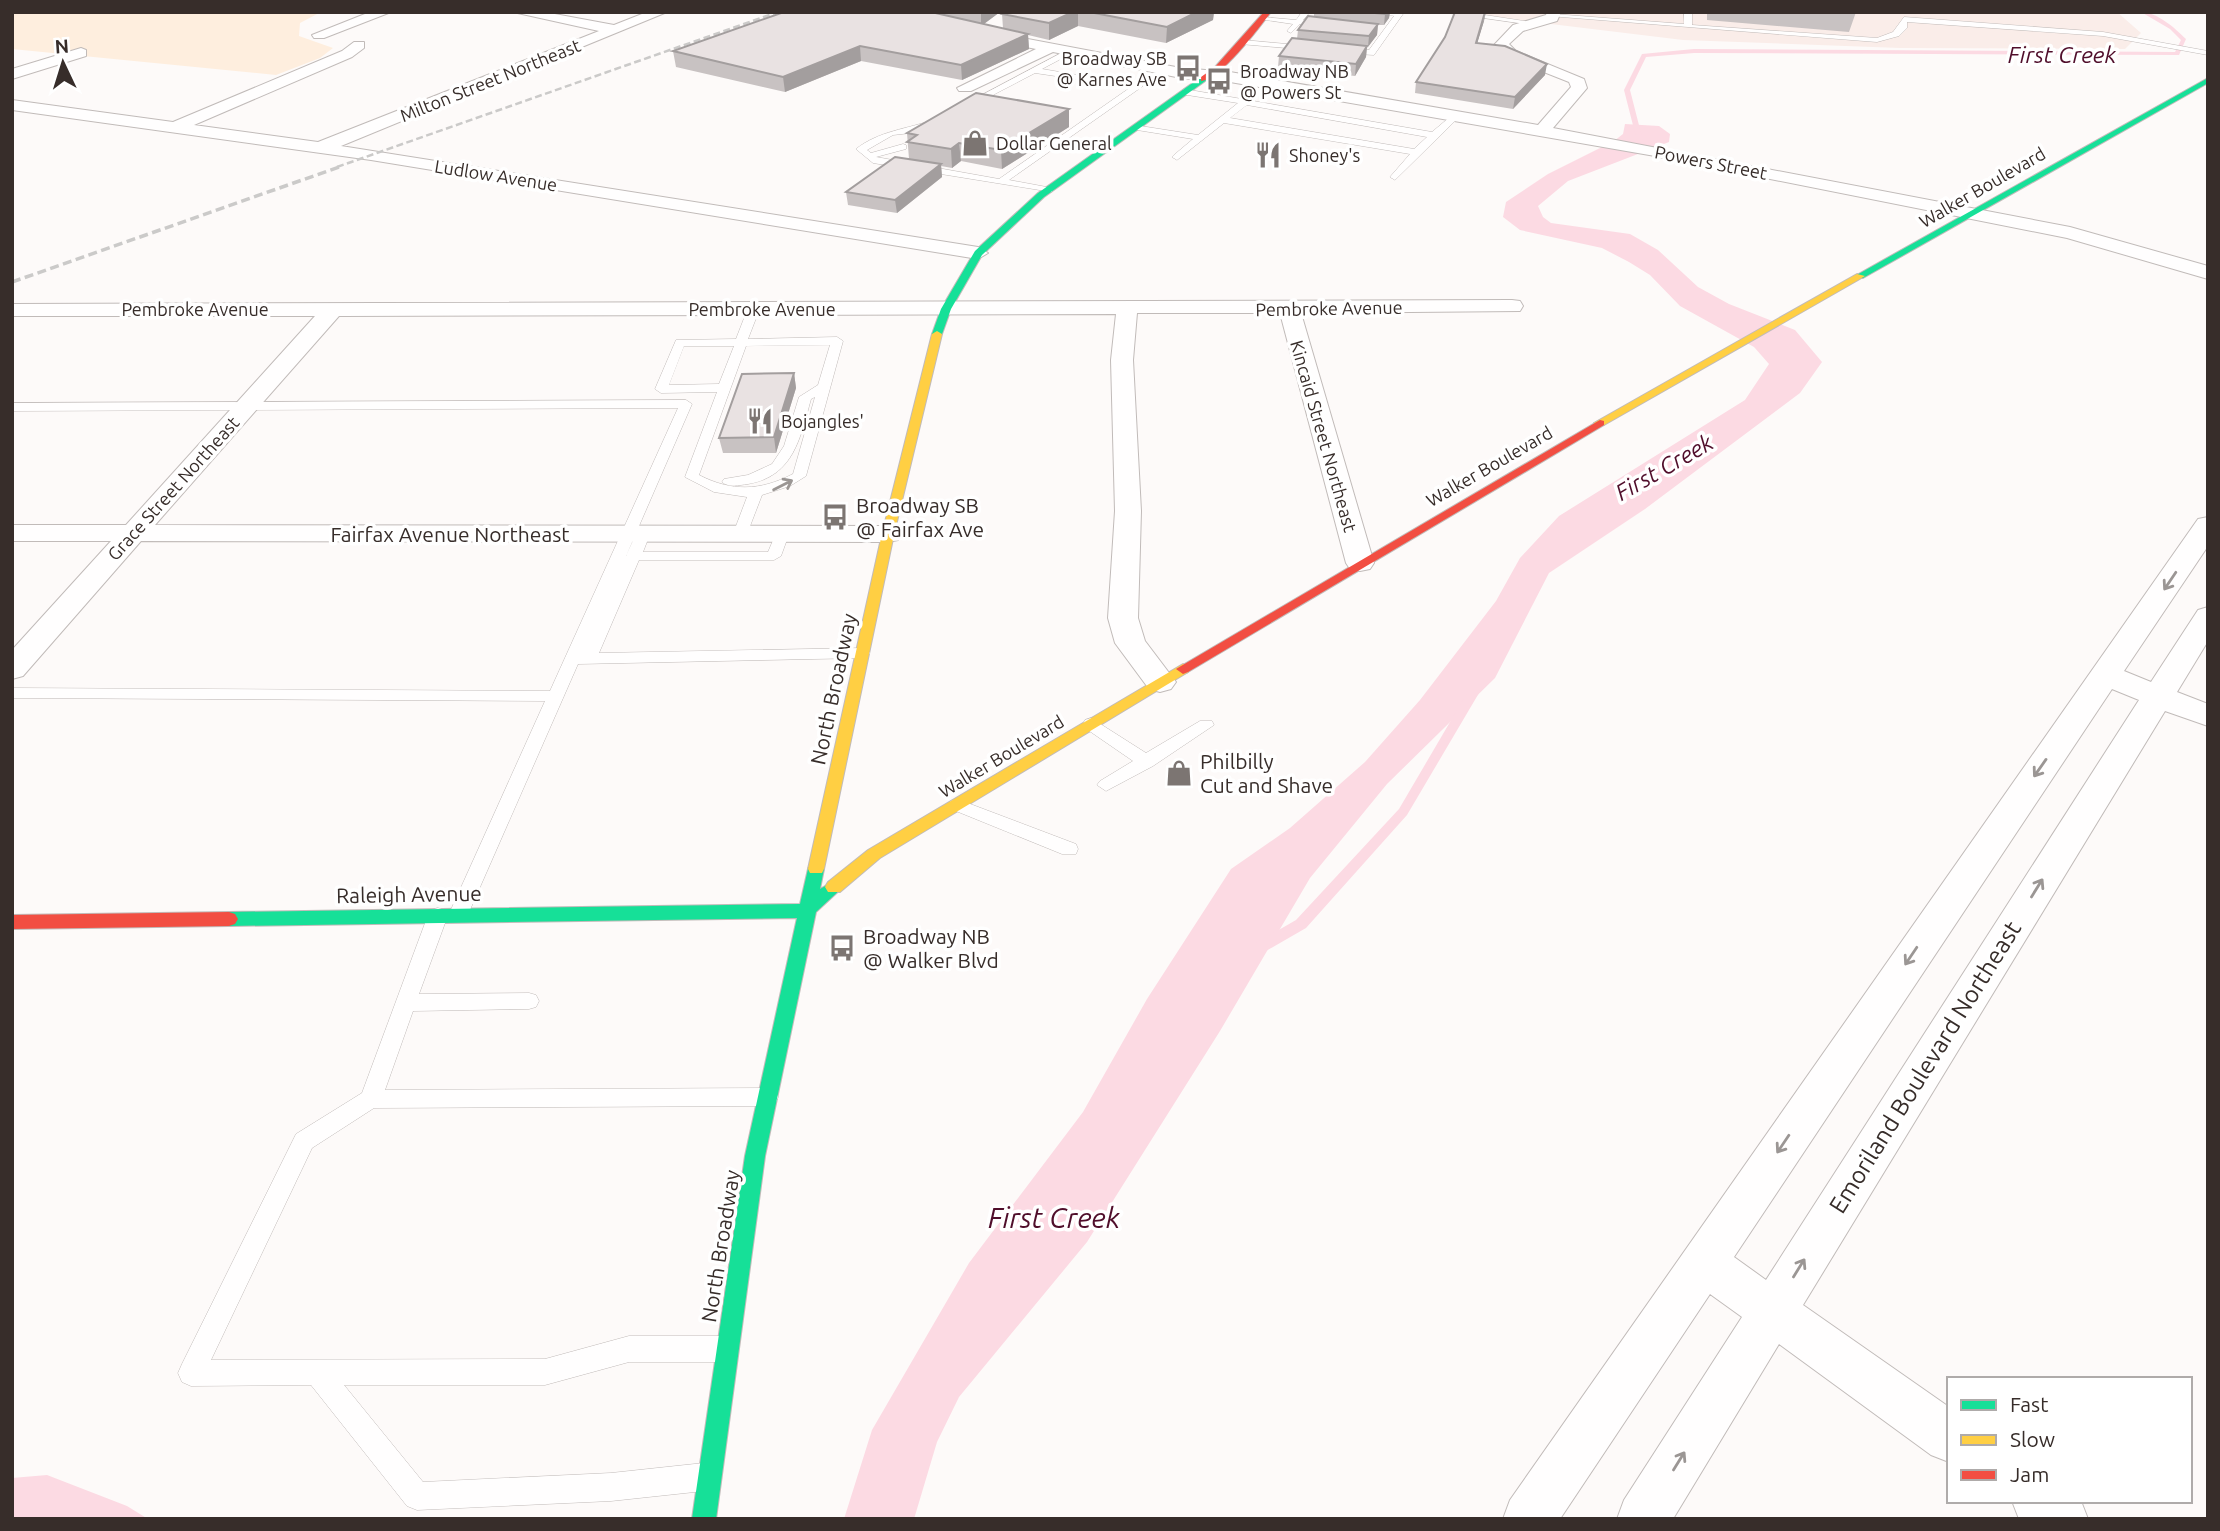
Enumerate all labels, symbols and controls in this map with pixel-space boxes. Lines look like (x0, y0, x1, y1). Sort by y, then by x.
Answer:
north arrow (28, 28, 98, 98)
text: N (54, 35, 70, 58)
street label: Milton Street Northeast (397, 35, 583, 125)
water label: First Creek (2008, 42, 2116, 67)
place label: Broadway SB @ Karnes Ave (1057, 48, 1167, 89)
bus stop icon: Broadway SB @ Karnes Ave (1173, 53, 1203, 83)
place label: Broadway NB @ Powers St (1240, 61, 1349, 102)
bus stop icon: Broadway NB @ Powers St (1204, 66, 1234, 96)
shop icon: Dollar General (960, 128, 990, 158)
place label: Dollar General (996, 133, 1112, 153)
restaurant icon: Shoney's (1253, 140, 1283, 170)
street label: Powers Street (1653, 141, 1769, 183)
street label: Walker Boulevard (1915, 143, 2049, 231)
place label: Shoney's (1289, 145, 1360, 165)
street label: Ludlow Avenue (433, 155, 559, 195)
street label: Pembroke Avenue (1255, 297, 1403, 319)
street label: Pembroke Avenue (121, 299, 269, 319)
street label: Pembroke Avenue (688, 299, 836, 319)
street label: Kincaid Street Northeast (1287, 338, 1361, 534)
restaurant icon: Bojangles' (745, 406, 775, 436)
place label: Bojangles' (781, 411, 864, 431)
street label: Grace Street Northeast (103, 412, 243, 564)
street label: Walker Boulevard (1422, 422, 1556, 510)
water label: First Creek (1611, 429, 1717, 505)
one-way arrow (772, 477, 792, 491)
place label: Broadway SB @ Fairfax Ave (856, 493, 984, 541)
bus stop icon: Broadway SB @ Fairfax Ave (820, 502, 850, 532)
street label: Fairfax Avenue Northeast (330, 522, 570, 546)
one-way arrow (2163, 571, 2177, 591)
street label: North Broadway (805, 611, 861, 767)
street label: Walker Boulevard (935, 711, 1067, 801)
place label: Philbilly Cut and Shave (1200, 749, 1333, 797)
shop icon: Philbilly Cut and Shave (1164, 758, 1194, 788)
one-way arrow (2033, 758, 2047, 777)
one-way arrow (2030, 878, 2044, 898)
street label: Raleigh Avenue (336, 881, 482, 907)
street label: Emoriland Boulevard Northeast (1824, 916, 2027, 1218)
place label: Broadway NB @ Walker Blvd (863, 924, 999, 972)
bus stop icon: Broadway NB @ Walker Blvd (827, 933, 857, 963)
one-way arrow (1904, 946, 1918, 965)
one-way arrow (1776, 1134, 1790, 1153)
street label: North Broadway (696, 1168, 744, 1324)
water label: First Creek (988, 1202, 1121, 1233)
one-way arrow (1792, 1259, 1807, 1278)
legend (1947, 1377, 2192, 1503)
text: Fast (2010, 1392, 2048, 1416)
text: Slow (2010, 1427, 2055, 1451)
one-way arrow (1672, 1451, 1686, 1471)
text: Jam (2010, 1462, 2049, 1486)

